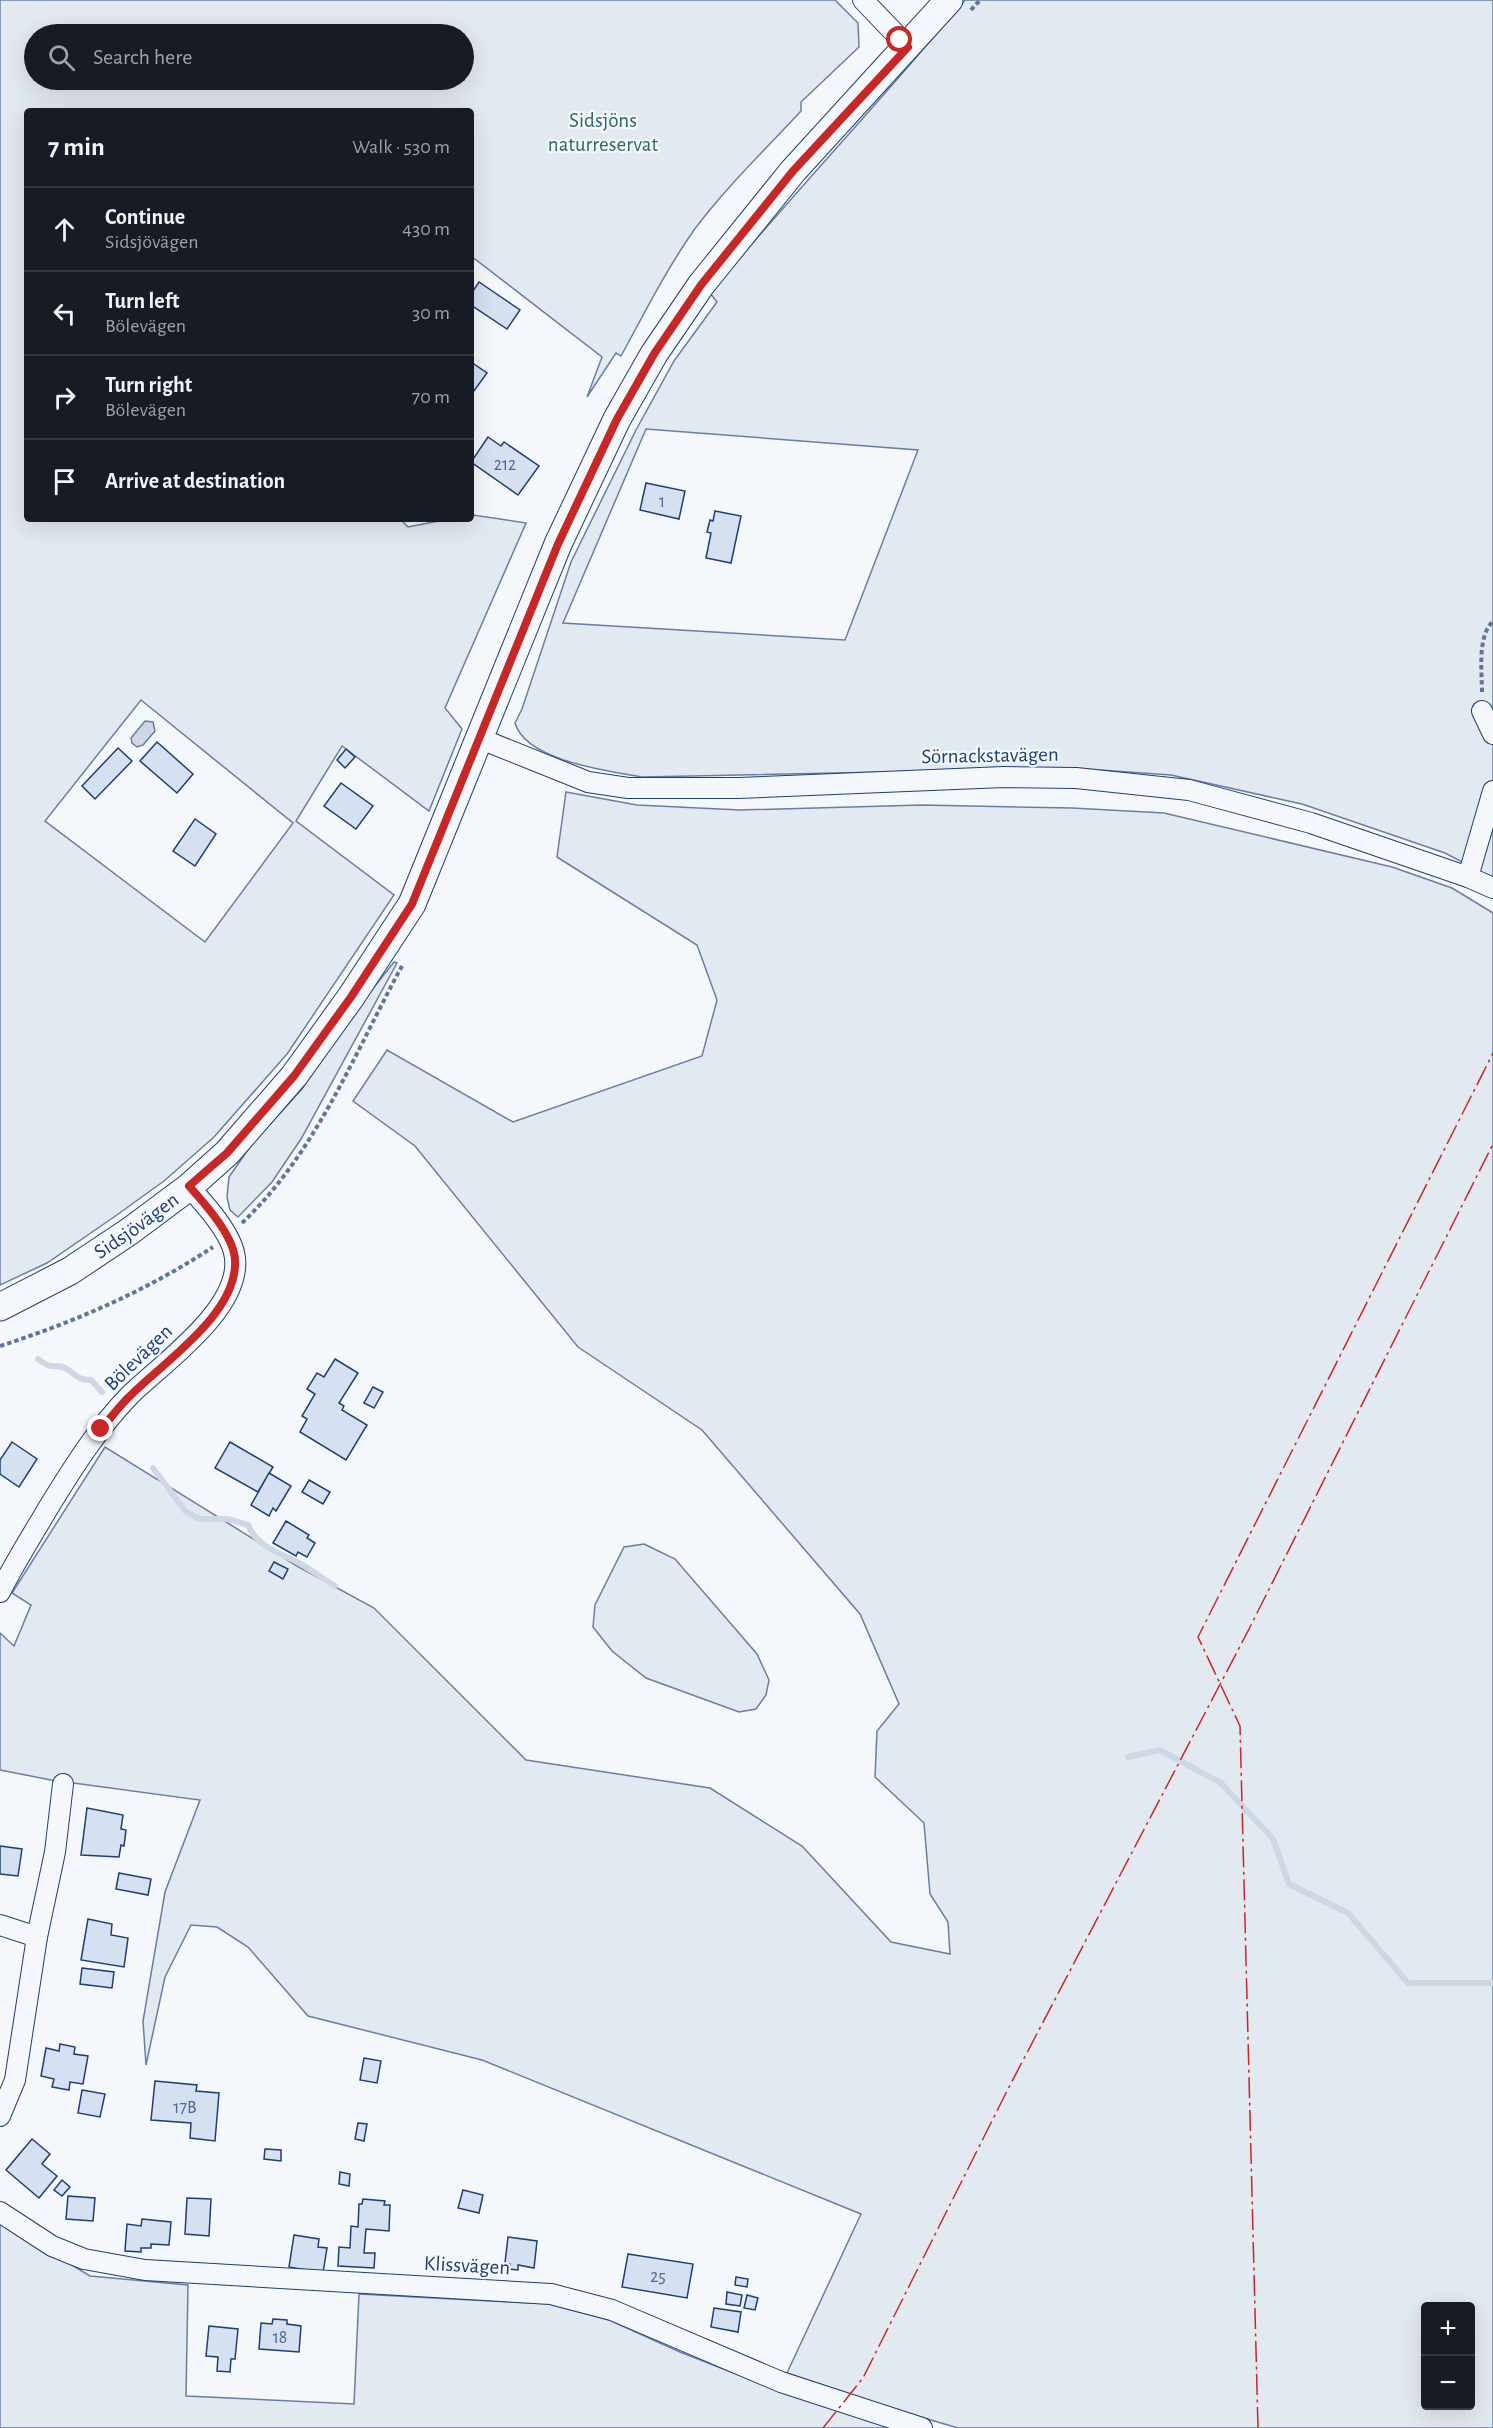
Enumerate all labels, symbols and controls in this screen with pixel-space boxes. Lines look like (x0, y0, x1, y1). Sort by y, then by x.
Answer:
search box (24, 24, 474, 90)
route start (886, 26, 912, 52)
icon: search (45, 41, 78, 74)
text: Search here (93, 46, 192, 68)
park label: Sidsjöns naturreservat (548, 110, 658, 155)
text: 7 min (48, 134, 105, 160)
text: Walk · 530 m (352, 137, 450, 157)
text: Continue (105, 206, 185, 228)
icon: ahead (48, 213, 81, 246)
text: 430 m (402, 219, 450, 239)
text: Sidsjövägen (105, 232, 199, 252)
text: Turn left (105, 290, 179, 312)
icon: left (48, 297, 81, 330)
text: 30 m (412, 303, 450, 323)
text: Bölevägen (105, 316, 186, 336)
text: Turn right (105, 374, 192, 396)
icon: right (48, 381, 81, 414)
text: 70 m (412, 387, 450, 407)
text: Bölevägen (105, 400, 186, 420)
house number: 212 (494, 456, 516, 474)
icon: arrive (48, 465, 81, 498)
text: Arrive at destination (105, 470, 285, 492)
house number: 1 (659, 493, 665, 511)
street label: Sörnackstavägen (921, 744, 1059, 767)
street label: Sidsjövägen (90, 1189, 183, 1263)
street label: Bölevägen (100, 1320, 176, 1395)
route end (87, 1415, 113, 1441)
house number: 17B (173, 2099, 197, 2117)
street label: Klissvägen (423, 2253, 511, 2278)
house number: 25 (650, 2268, 666, 2286)
map controls (1421, 2302, 1475, 2410)
button: + (1421, 2302, 1475, 2356)
house number: 18 (273, 2329, 287, 2347)
button: − (1421, 2356, 1475, 2410)

